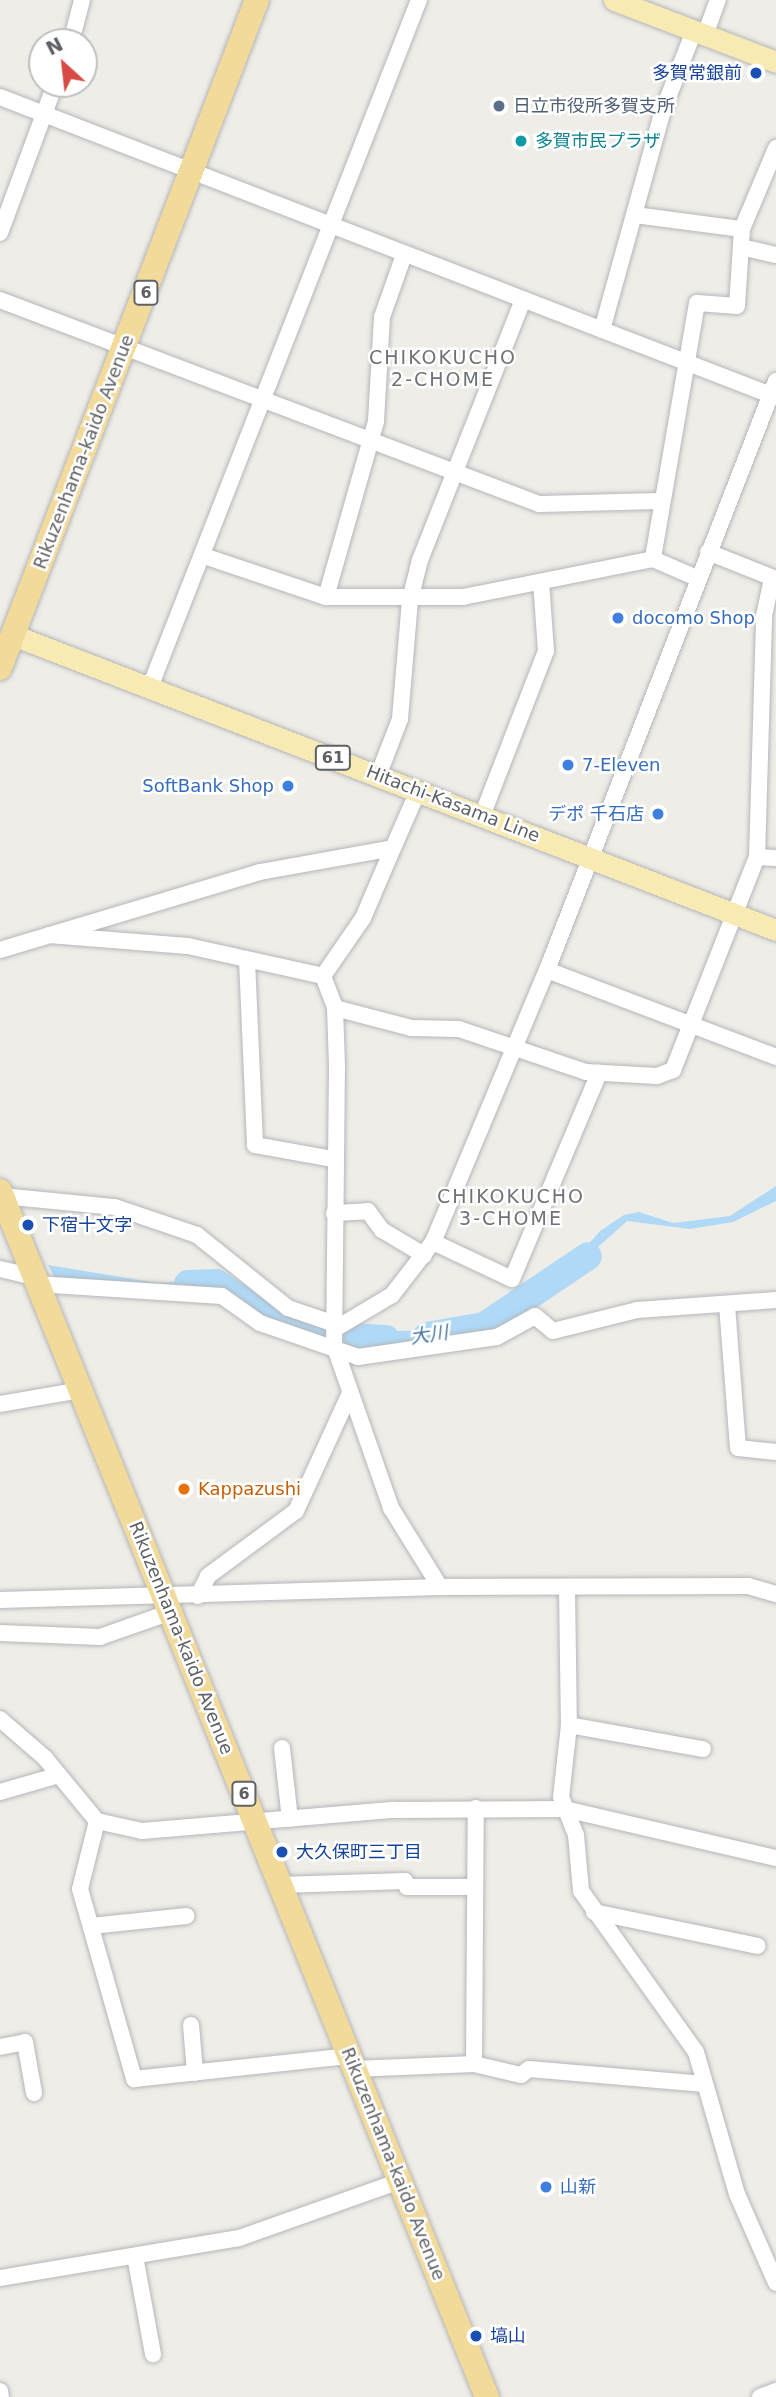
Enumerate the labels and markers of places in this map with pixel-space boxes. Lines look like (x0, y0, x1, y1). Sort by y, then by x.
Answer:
place label: 多賀常銀前 (652, 62, 742, 84)
marker: 多賀常銀前 (748, 65, 764, 81)
place label: 日立市役所多賀支所 (513, 95, 675, 117)
marker: 日立市役所多賀支所 (491, 98, 507, 114)
place label: 多賀市民プラザ (535, 130, 661, 152)
marker: 多賀市民プラザ (513, 133, 529, 149)
place label: docomo Shop (632, 607, 755, 629)
marker: docomo Shop (610, 610, 626, 626)
place label: 7-Eleven (582, 754, 661, 776)
marker: 7-Eleven (560, 757, 576, 773)
place label: SoftBank Shop (142, 775, 274, 797)
marker: SoftBank Shop (280, 778, 296, 794)
place label: デポ 千石店 (548, 803, 644, 825)
marker: デポ 千石店 (650, 806, 666, 822)
place label: 下宿十文字 (42, 1214, 132, 1236)
marker: 下宿十文字 (20, 1217, 36, 1233)
place label: Kappazushi (198, 1478, 301, 1500)
marker: Kappazushi (176, 1481, 192, 1497)
place label: 大久保町三丁目 (296, 1841, 422, 1863)
marker: 大久保町三丁目 (274, 1844, 290, 1860)
place label: 山新 (560, 2176, 596, 2198)
marker: 山新 (538, 2179, 554, 2195)
place label: 塙山 (490, 2325, 526, 2347)
marker: 塙山 (468, 2328, 484, 2344)

